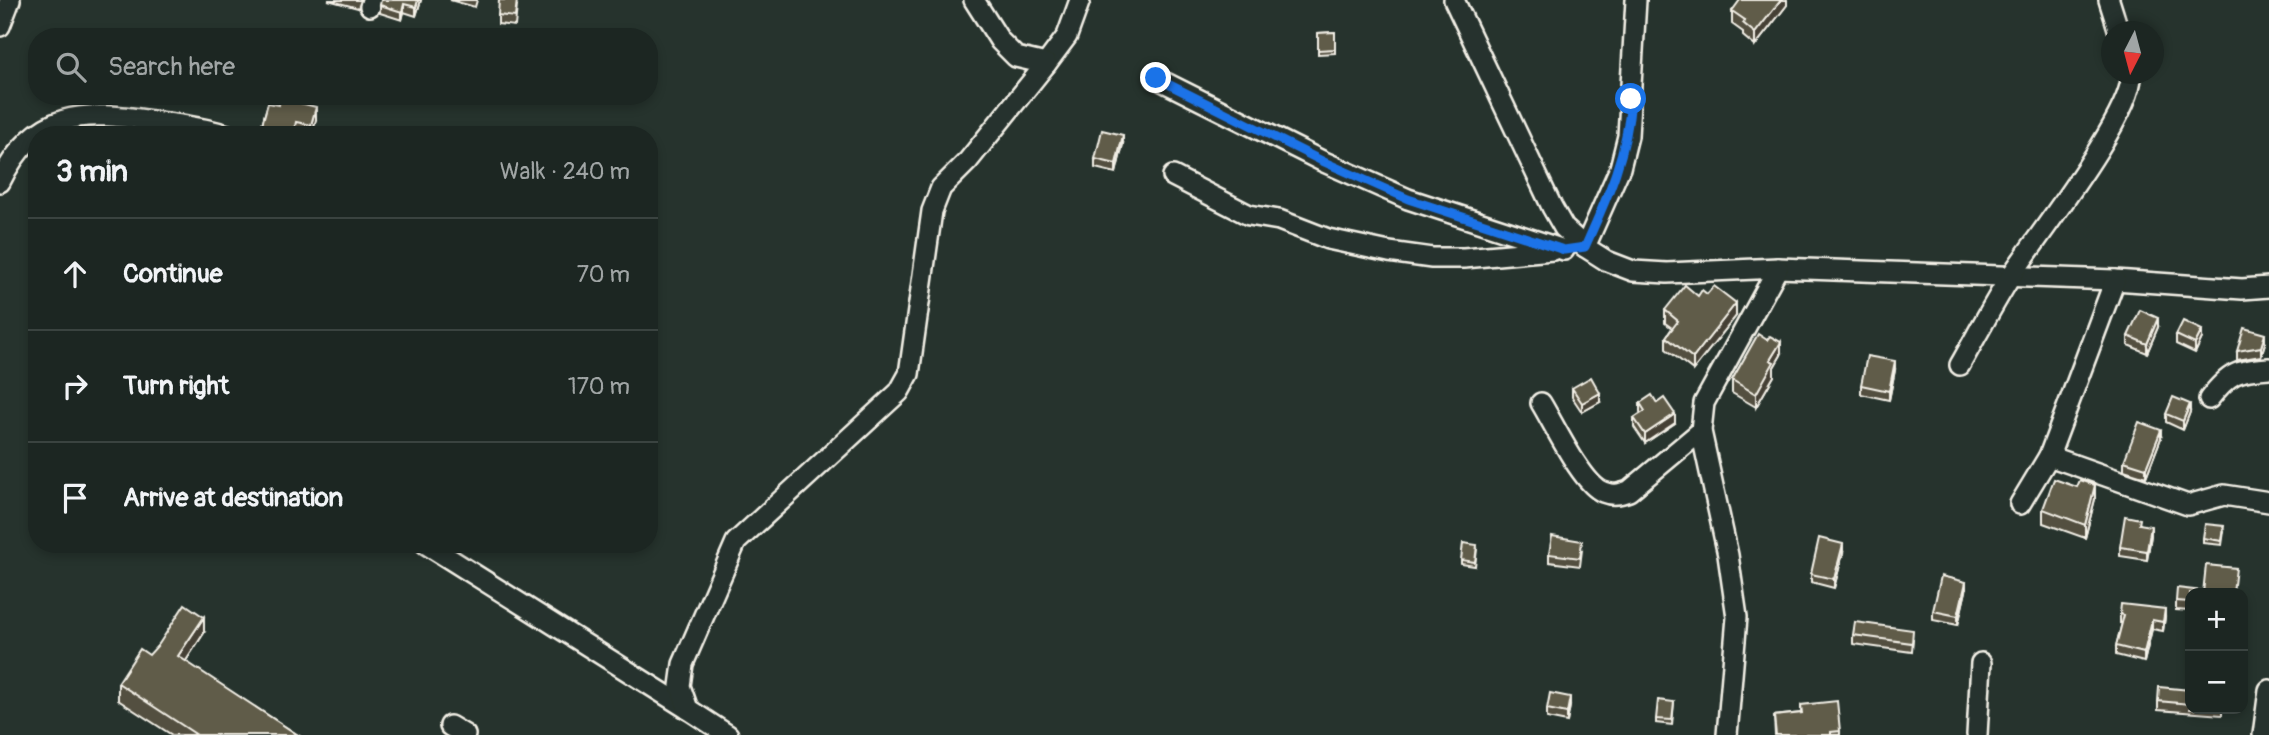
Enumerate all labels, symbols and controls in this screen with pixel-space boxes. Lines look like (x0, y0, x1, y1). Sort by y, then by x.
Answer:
north arrow (2101, 21, 2164, 84)
search box (28, 28, 658, 105)
icon: search (52, 48, 90, 86)
text: Search here (108, 51, 235, 83)
route end (1140, 62, 1171, 93)
route start (1615, 83, 1646, 114)
text: 3 min (56, 153, 128, 190)
text: Walk · 240 m (500, 157, 630, 186)
icon: ahead (56, 255, 94, 293)
text: Continue (123, 258, 223, 290)
text: 70 m (577, 260, 630, 289)
icon: right (56, 367, 94, 405)
text: Turn right (123, 370, 229, 402)
text: 170 m (568, 372, 630, 401)
icon: arrive (56, 479, 94, 517)
text: Arrive at destination (123, 482, 343, 514)
map controls (2185, 588, 2248, 714)
button: + (2185, 588, 2248, 651)
button: − (2185, 651, 2248, 714)

